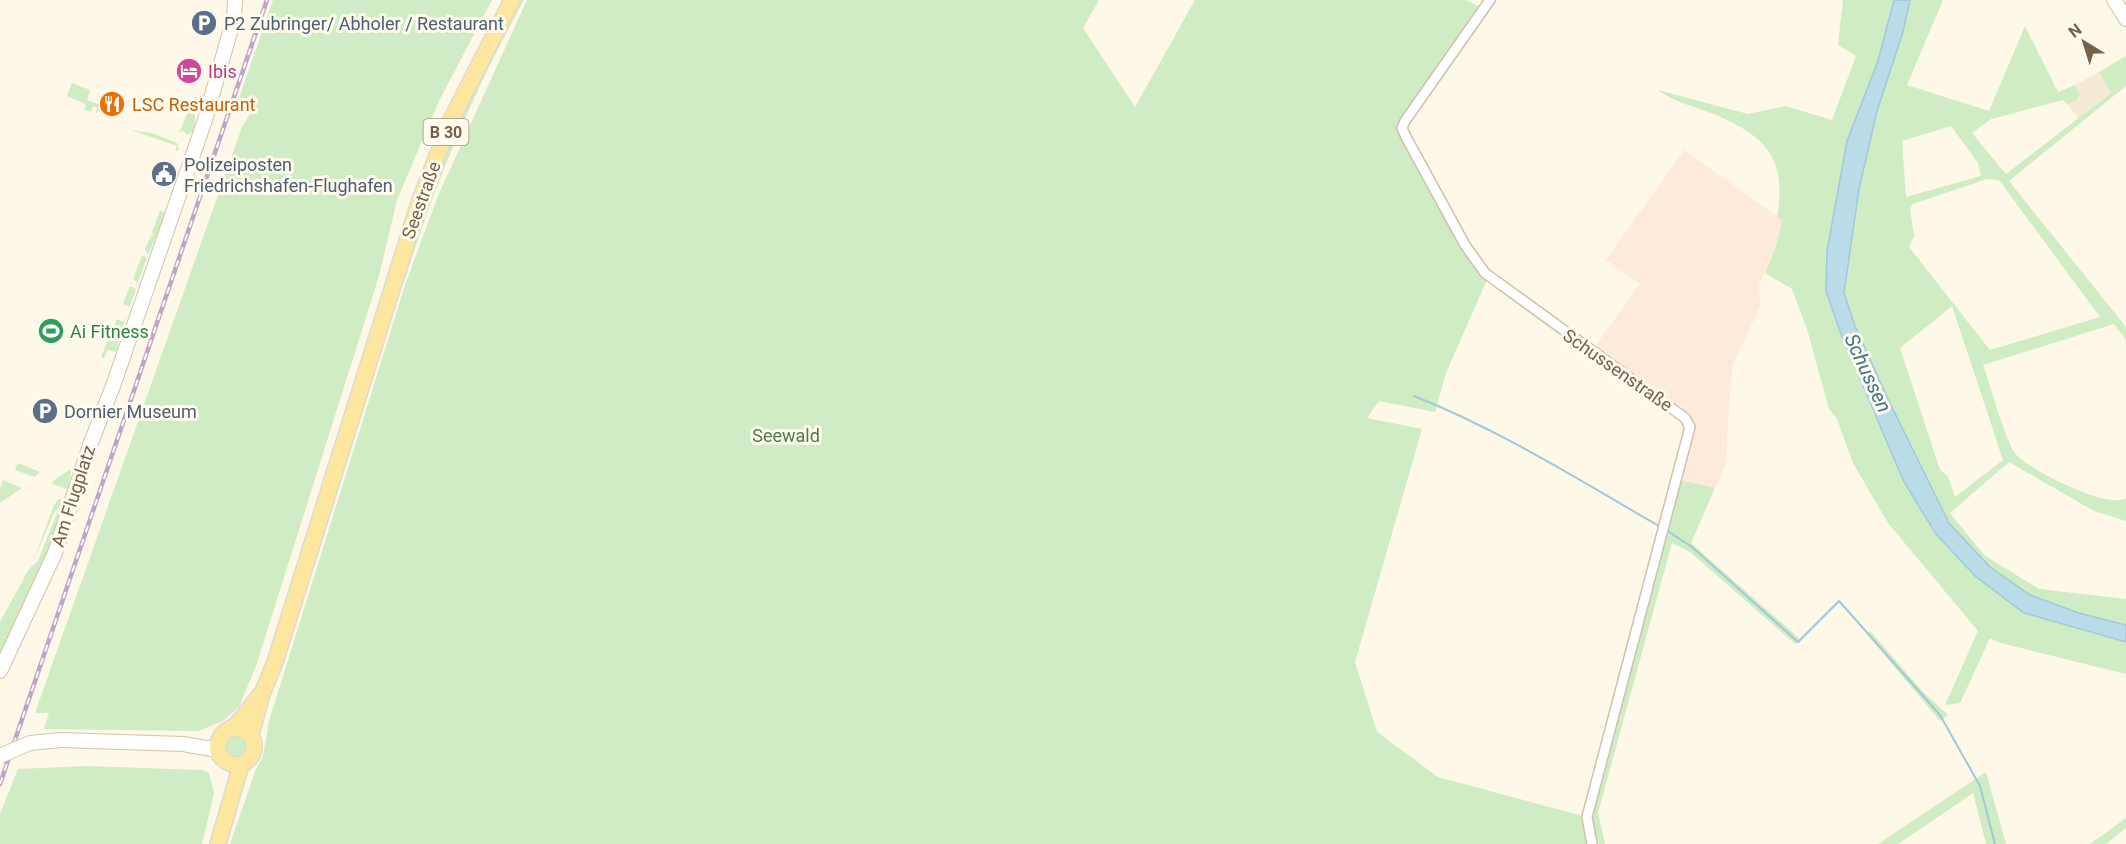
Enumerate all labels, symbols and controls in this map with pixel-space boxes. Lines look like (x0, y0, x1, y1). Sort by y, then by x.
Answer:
parking icon: P2 Zubringer/ Abholer / Restaurant (189, 8, 219, 38)
north arrow (2054, 12, 2114, 72)
place label: P2 Zubringer/ Abholer / Restaurant (224, 13, 504, 34)
text: N (2065, 20, 2085, 42)
hotel icon: Ibis (174, 56, 204, 86)
place label: Ibis (208, 61, 237, 82)
restaurant icon: LSC Restaurant (97, 89, 127, 119)
place label: LSC Restaurant (132, 94, 256, 115)
road number: B 30 (424, 119, 468, 145)
place label: Polizeiposten Friedrichshafen-Flughafen (184, 154, 393, 196)
street label: Seestraße (397, 158, 445, 242)
public building icon: Polizeiposten Friedrichshafen-Flughafen (149, 159, 179, 189)
sports icon: Ai Fitness (36, 316, 66, 346)
place label: Ai Fitness (70, 321, 149, 342)
street label: Schussenstraße (1559, 324, 1677, 416)
water label: Schussen (1839, 330, 1897, 416)
parking icon: Dornier Museum (30, 396, 60, 426)
place label: Dornier Museum (64, 401, 197, 422)
park label: Seewald (752, 425, 820, 446)
street label: Am Flugplatz (47, 443, 99, 549)

